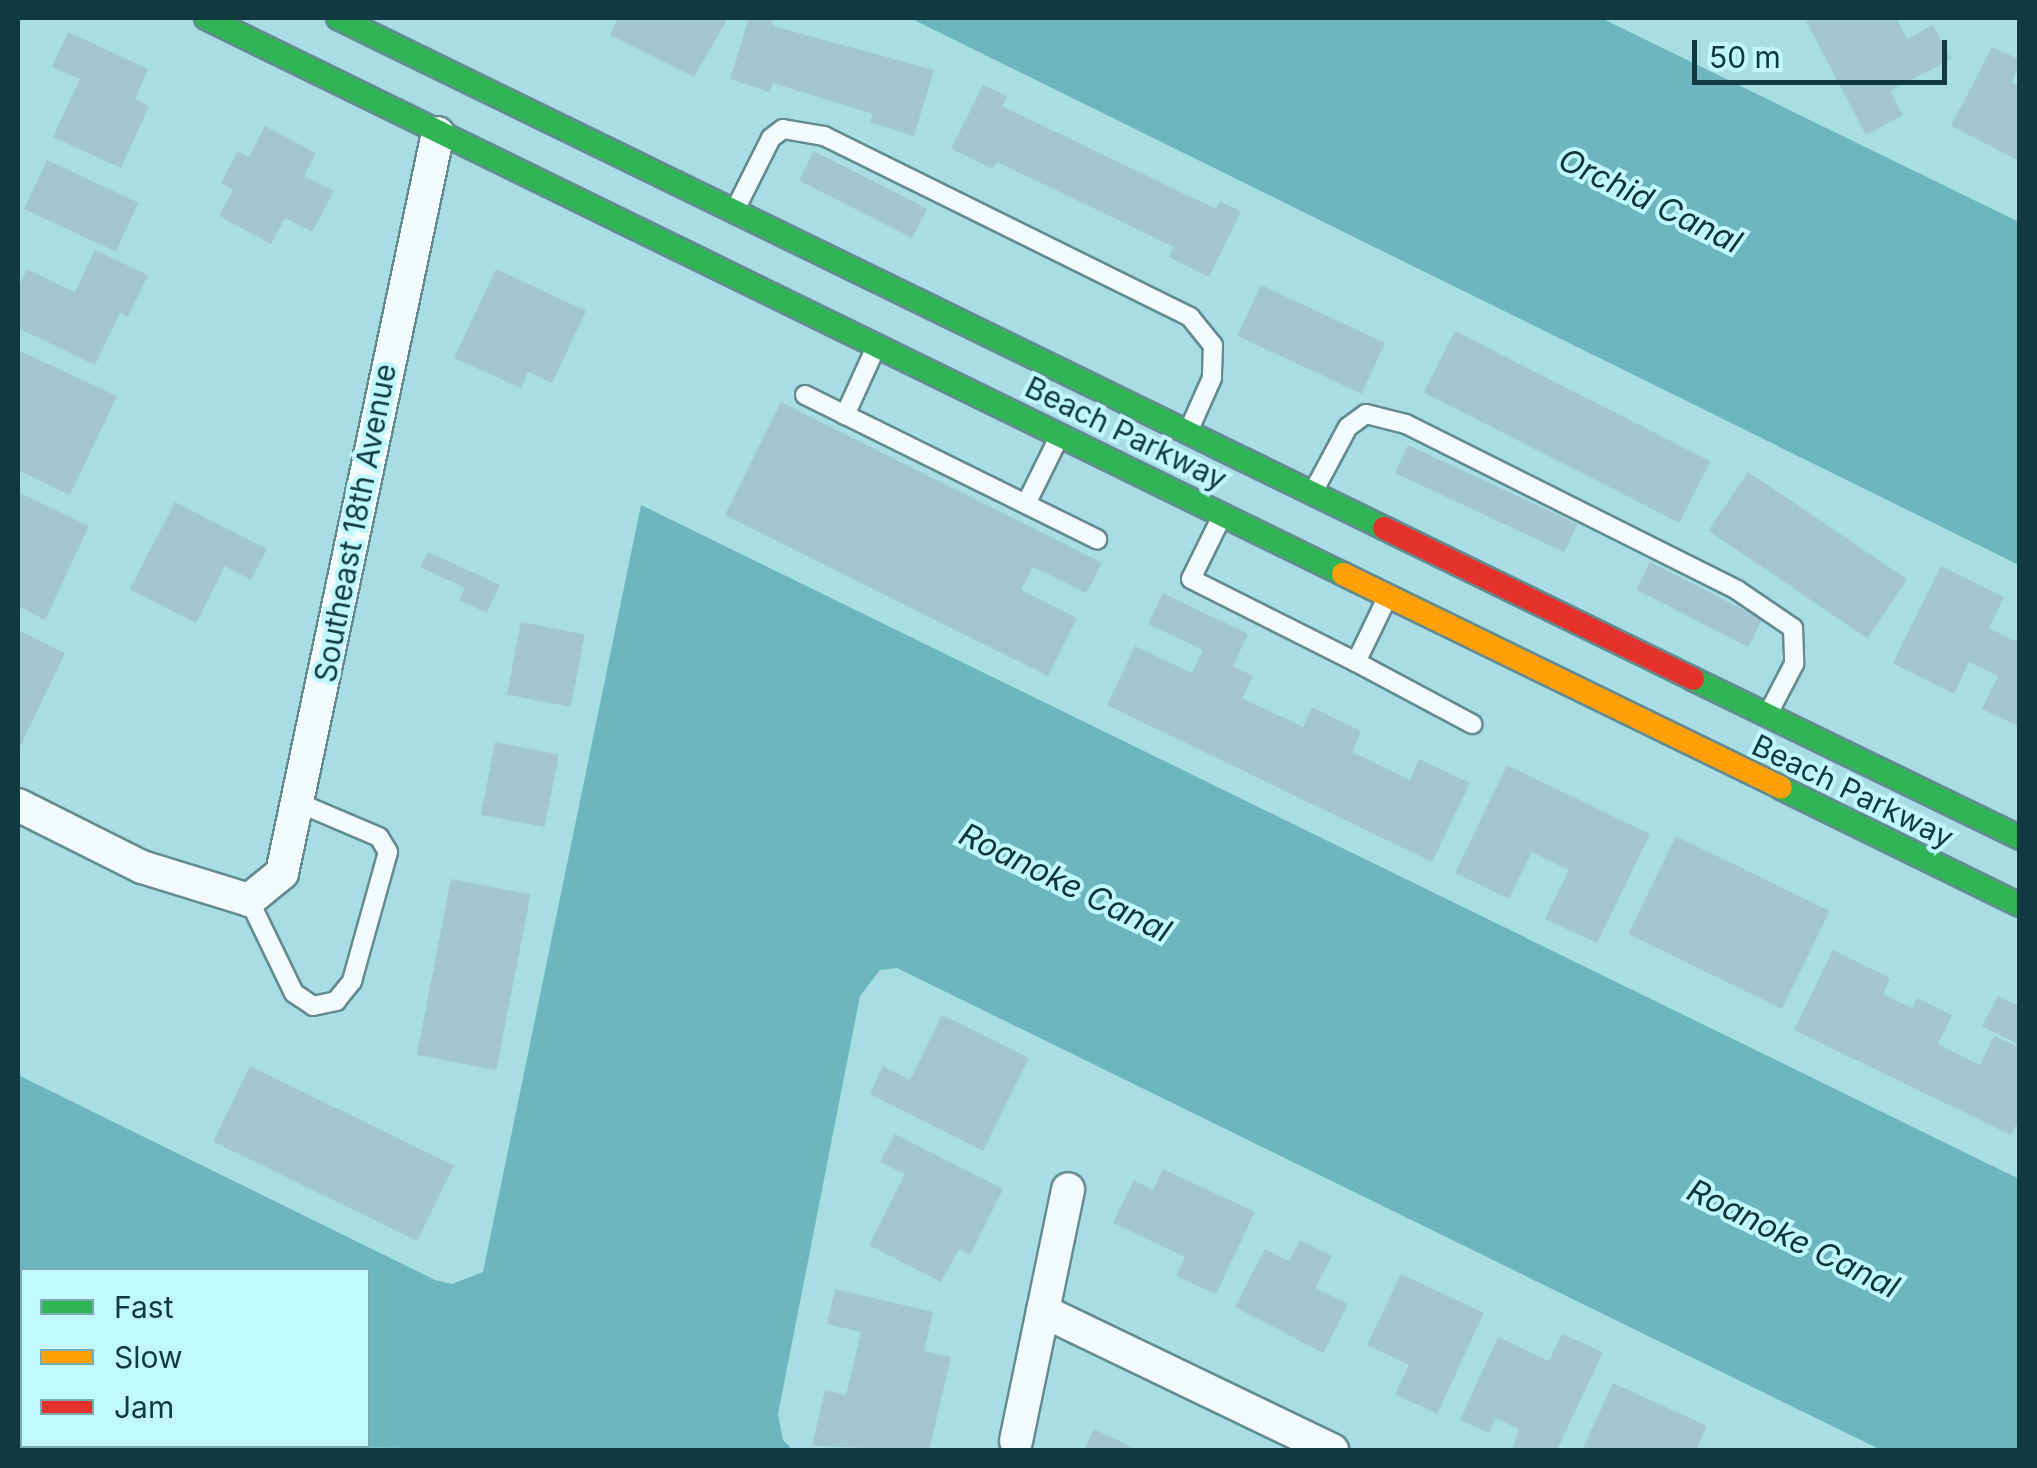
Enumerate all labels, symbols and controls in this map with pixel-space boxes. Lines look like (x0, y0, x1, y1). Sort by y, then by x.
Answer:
scale bar (1697, 20, 1952, 82)
text: 50 m (1709, 39, 1781, 75)
water label: Orchid Canal (1552, 140, 1748, 262)
street label: Southeast 18th Avenue (306, 361, 404, 685)
street label: Beach Parkway (1019, 369, 1233, 497)
street label: Beach Parkway (1746, 727, 1960, 855)
water label: Roanoke Canal (953, 815, 1177, 951)
water label: Roanoke Canal (1681, 1171, 1905, 1307)
legend (20, 1268, 370, 1448)
text: Fast (114, 1289, 173, 1325)
text: Slow (114, 1339, 183, 1375)
text: Jam (114, 1389, 174, 1425)

